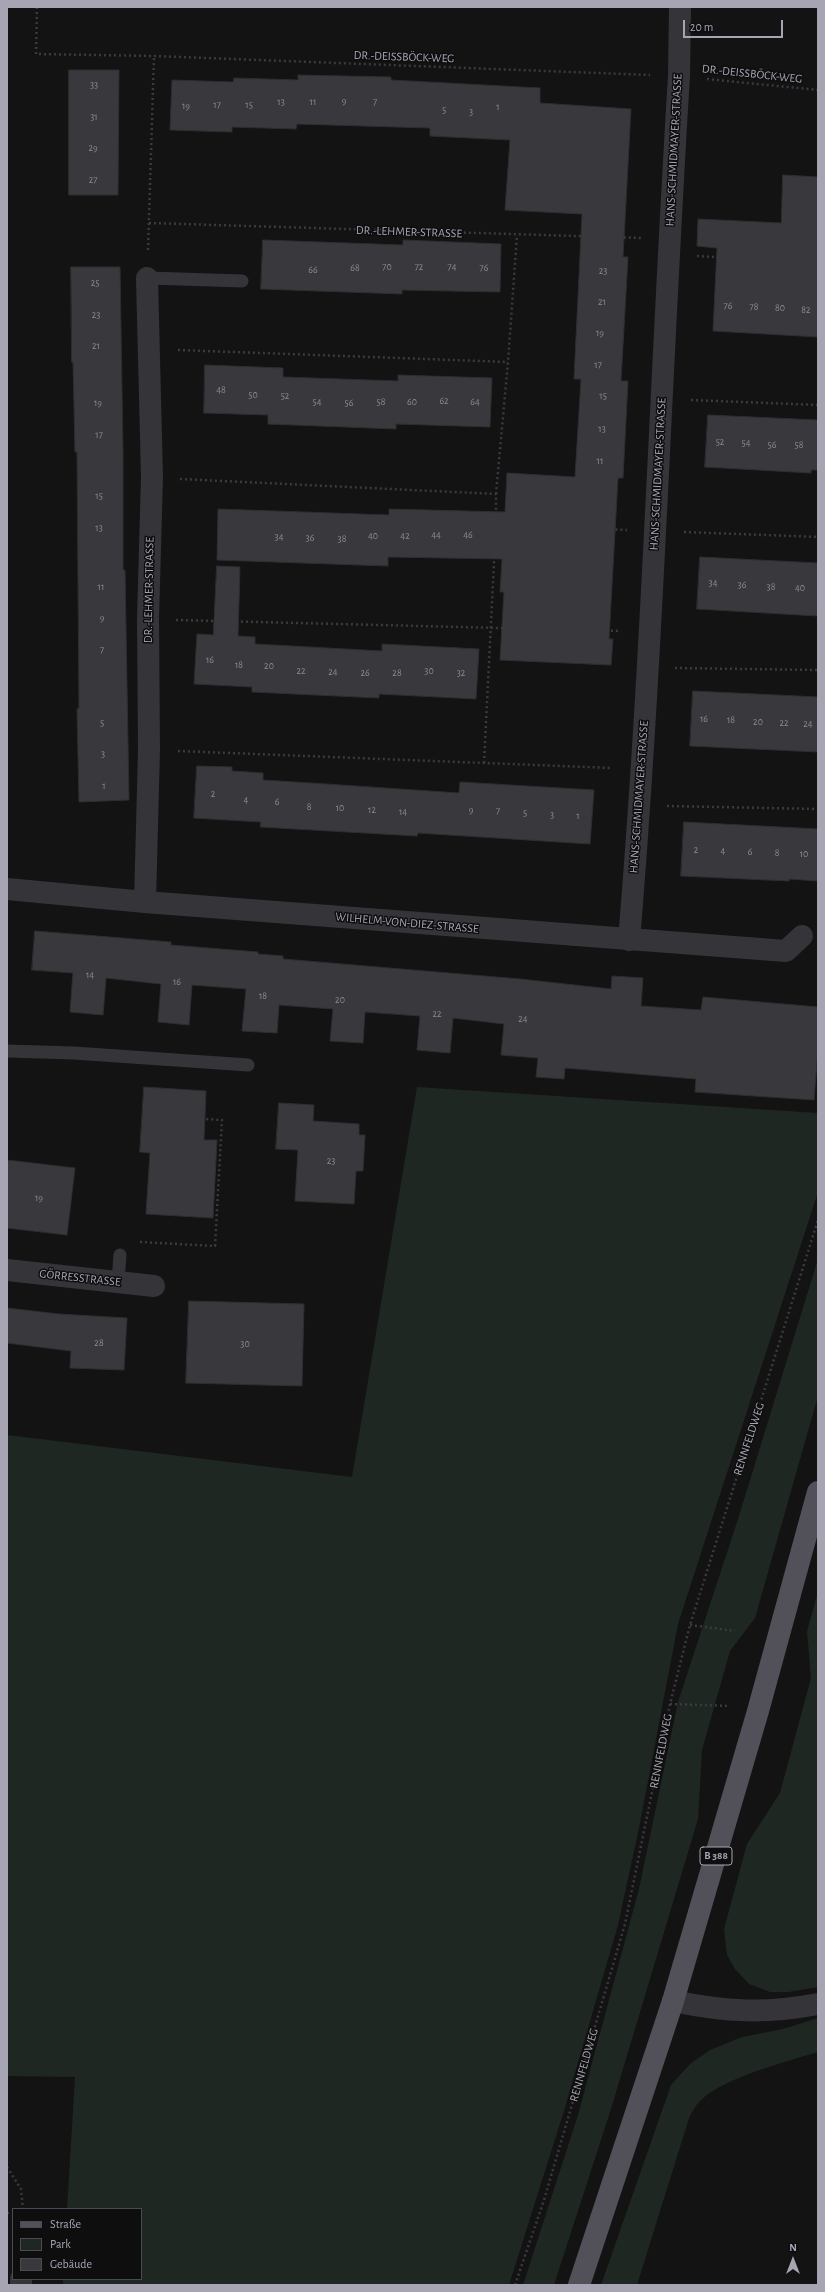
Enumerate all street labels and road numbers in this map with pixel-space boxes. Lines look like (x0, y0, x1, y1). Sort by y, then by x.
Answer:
street label: DR.-DEISSBÖCK-WEG (353, 48, 455, 66)
street label: DR.-DEISSBÖCK-WEG (701, 62, 803, 86)
street label: HANS-SCHMIDMAYER-STRASSE (663, 73, 685, 227)
street label: DR.-LEHMER-STRASSE (356, 223, 462, 241)
street label: HANS-SCHMIDMAYER-STRASSE (647, 397, 669, 551)
street label: DR.-LEHMER-STRASSE (141, 537, 157, 643)
street label: HANS-SCHMIDMAYER-STRASSE (626, 720, 652, 874)
street label: WILHELM-VON-DIEZ-STRASSE (335, 910, 479, 936)
street label: GÖRRESSTRASSE (39, 1267, 121, 1289)
street label: RENNFELDWEG (730, 1401, 768, 1477)
street label: RENNFELDWEG (647, 1712, 675, 1790)
road number: B 388 (700, 1847, 732, 1865)
street label: RENNFELDWEG (567, 2027, 601, 2103)

